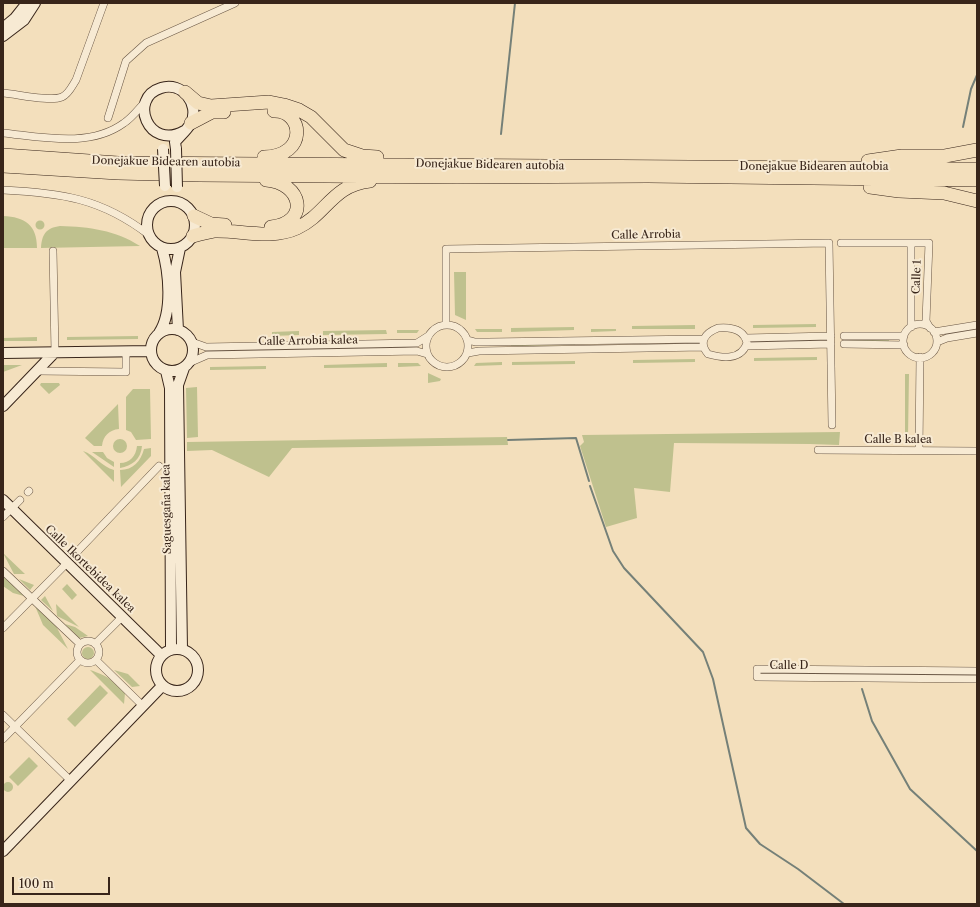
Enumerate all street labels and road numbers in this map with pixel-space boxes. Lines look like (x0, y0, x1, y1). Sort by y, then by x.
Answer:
street label: Donejakue Bidearen autobia (91, 154, 241, 170)
street label: Donejakue Bidearen autobia (415, 157, 565, 173)
street label: Donejakue Bidearen autobia (740, 160, 888, 174)
street label: Calle Arrobia (611, 228, 681, 242)
street label: Calle 1 (910, 260, 924, 294)
street label: Calle Arrobia kalea (258, 334, 358, 348)
street label: Calle B kalea (864, 433, 932, 447)
street label: Saguesgaña kalea (160, 464, 174, 554)
street label: Calle Ikortebidea kalea (42, 523, 138, 615)
street label: Calle D (770, 659, 808, 673)

